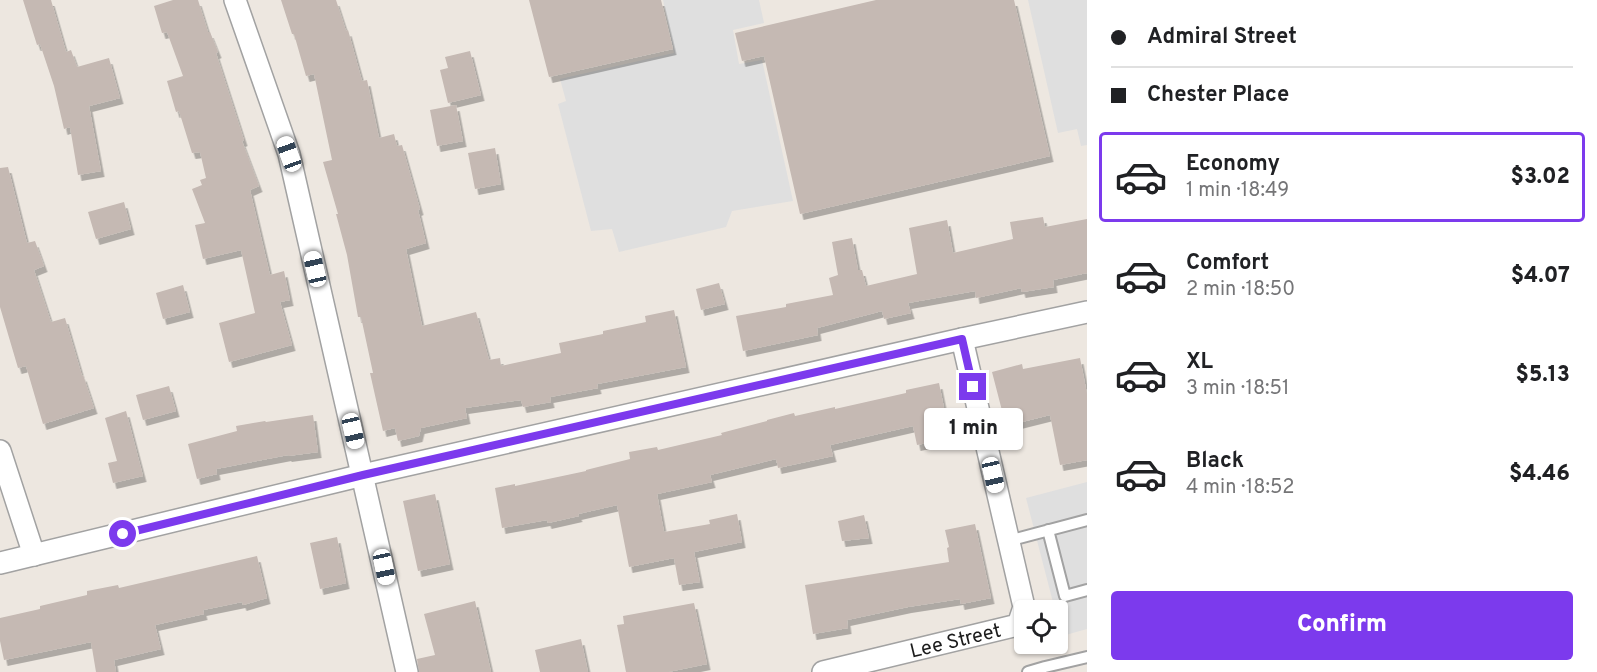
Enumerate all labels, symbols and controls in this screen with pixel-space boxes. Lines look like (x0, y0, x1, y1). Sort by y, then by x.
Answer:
text: Admiral Street (1147, 24, 1297, 51)
text: Chester Place (1147, 82, 1289, 109)
car (274, 134, 304, 174)
icon: car (1114, 150, 1168, 204)
text: Economy (1186, 151, 1280, 178)
text: $3.02 (1511, 164, 1570, 191)
text: 1 min · 18:49 (1186, 178, 1289, 204)
car (302, 249, 328, 289)
icon: car (1114, 249, 1168, 303)
text: Comfort (1186, 250, 1269, 277)
text: $4.07 (1511, 263, 1570, 290)
text: 2 min · 18:50 (1186, 277, 1295, 303)
icon: car (1114, 348, 1168, 402)
text: XL (1186, 349, 1213, 376)
text: $5.13 (1516, 362, 1570, 389)
route end (959, 373, 986, 400)
text: 3 min · 18:51 (1186, 376, 1289, 402)
callout: 1 min (924, 408, 1022, 450)
car (340, 411, 366, 451)
text: 1 min (949, 416, 998, 442)
icon: car (1114, 447, 1168, 501)
text: Black (1186, 448, 1244, 475)
car (980, 455, 1006, 495)
text: $4.46 (1509, 461, 1570, 488)
text: 4 min · 18:52 (1186, 475, 1295, 501)
route start (109, 520, 136, 547)
car (371, 548, 397, 586)
button: Confirm (1111, 591, 1573, 660)
map controls (1014, 600, 1068, 654)
button: locate (1014, 600, 1068, 654)
street label: Lee Street (907, 619, 1004, 666)

